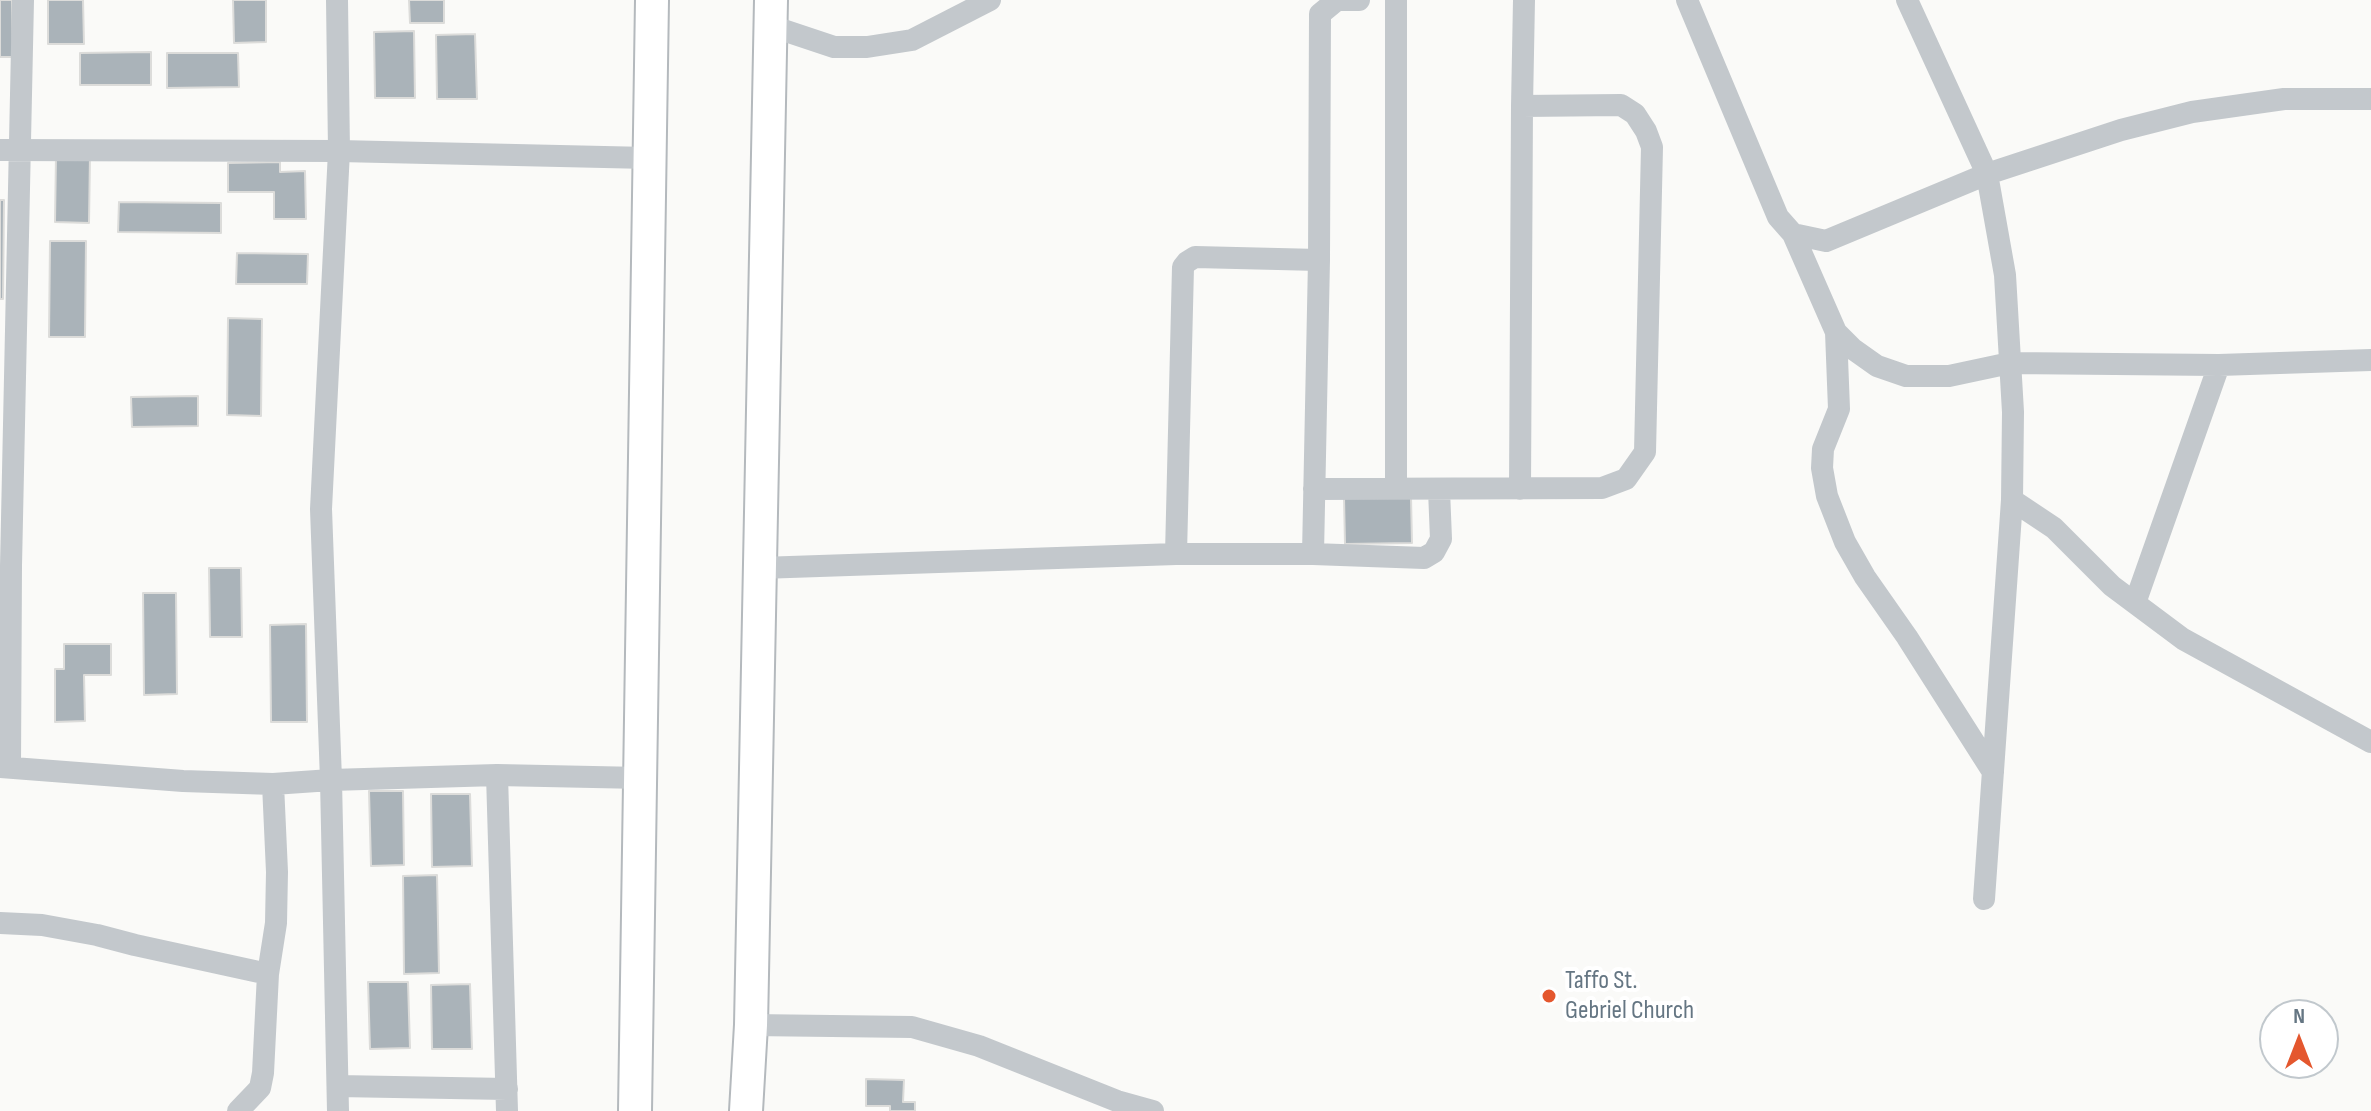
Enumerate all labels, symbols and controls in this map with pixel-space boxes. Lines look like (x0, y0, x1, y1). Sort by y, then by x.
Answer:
place label: Taffo St. Gebriel Church (1565, 965, 1694, 1026)
marker: Taffo St. Gebriel Church (1540, 987, 1558, 1005)
north arrow (2259, 999, 2339, 1079)
text: N (2293, 1003, 2305, 1030)

